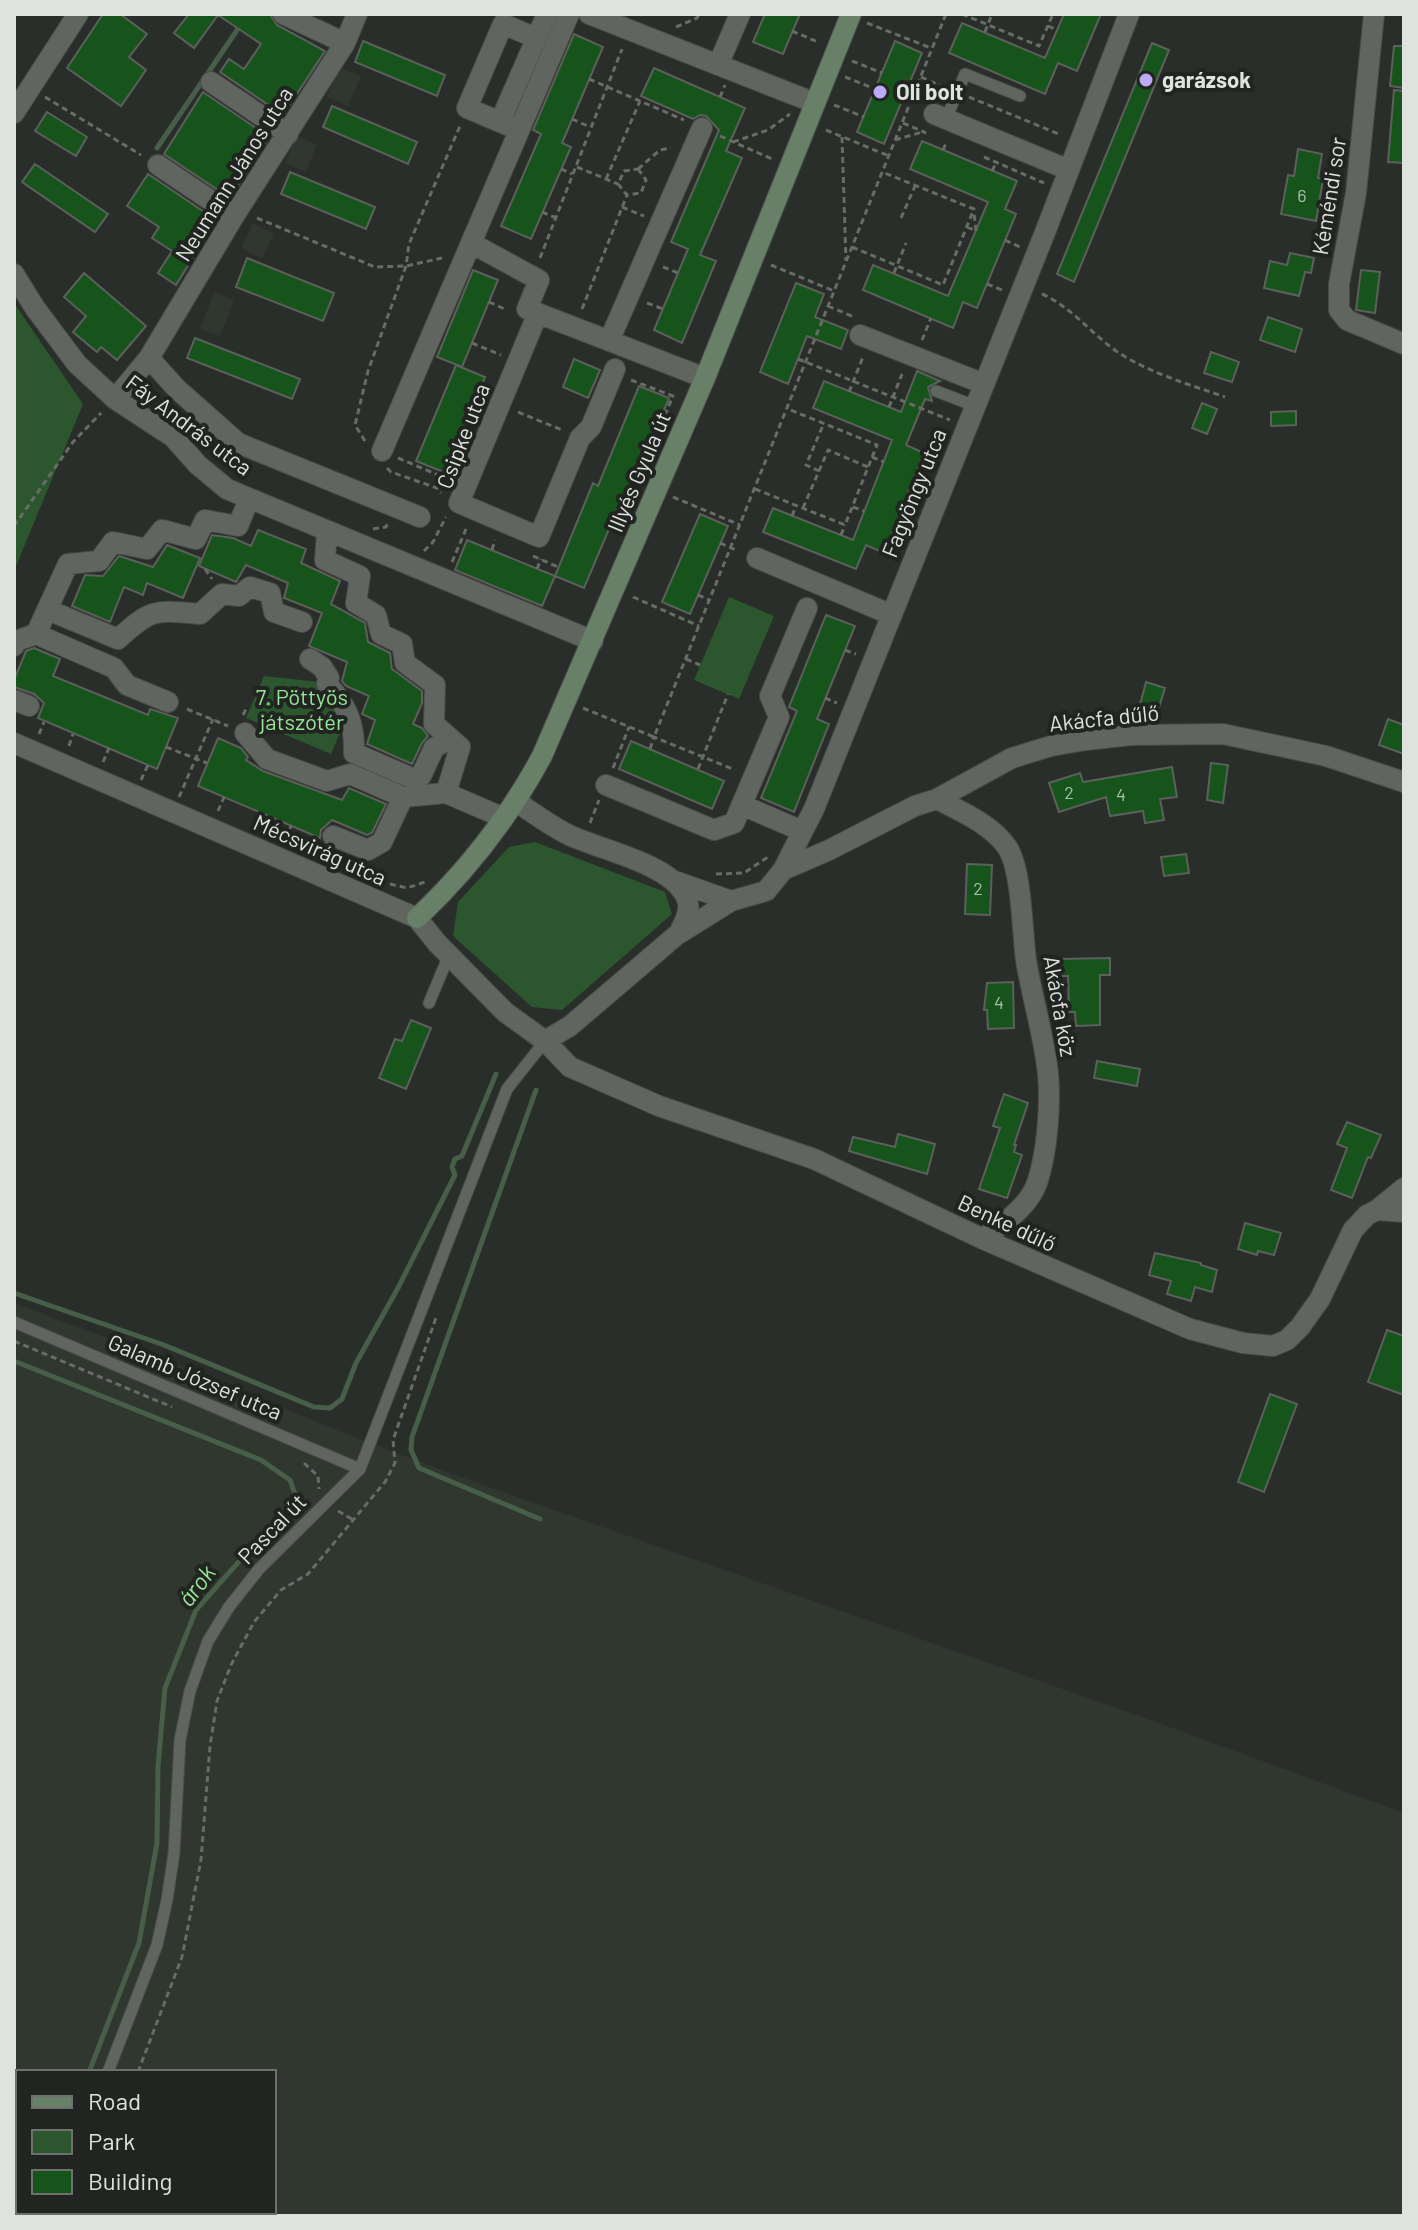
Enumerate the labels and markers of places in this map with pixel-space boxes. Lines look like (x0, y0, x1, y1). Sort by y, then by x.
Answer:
place label: garázsok (1162, 66, 1251, 92)
marker: garázsok (1137, 71, 1155, 89)
place label: Oli bolt (896, 78, 963, 104)
marker: Oli bolt (871, 83, 889, 101)

